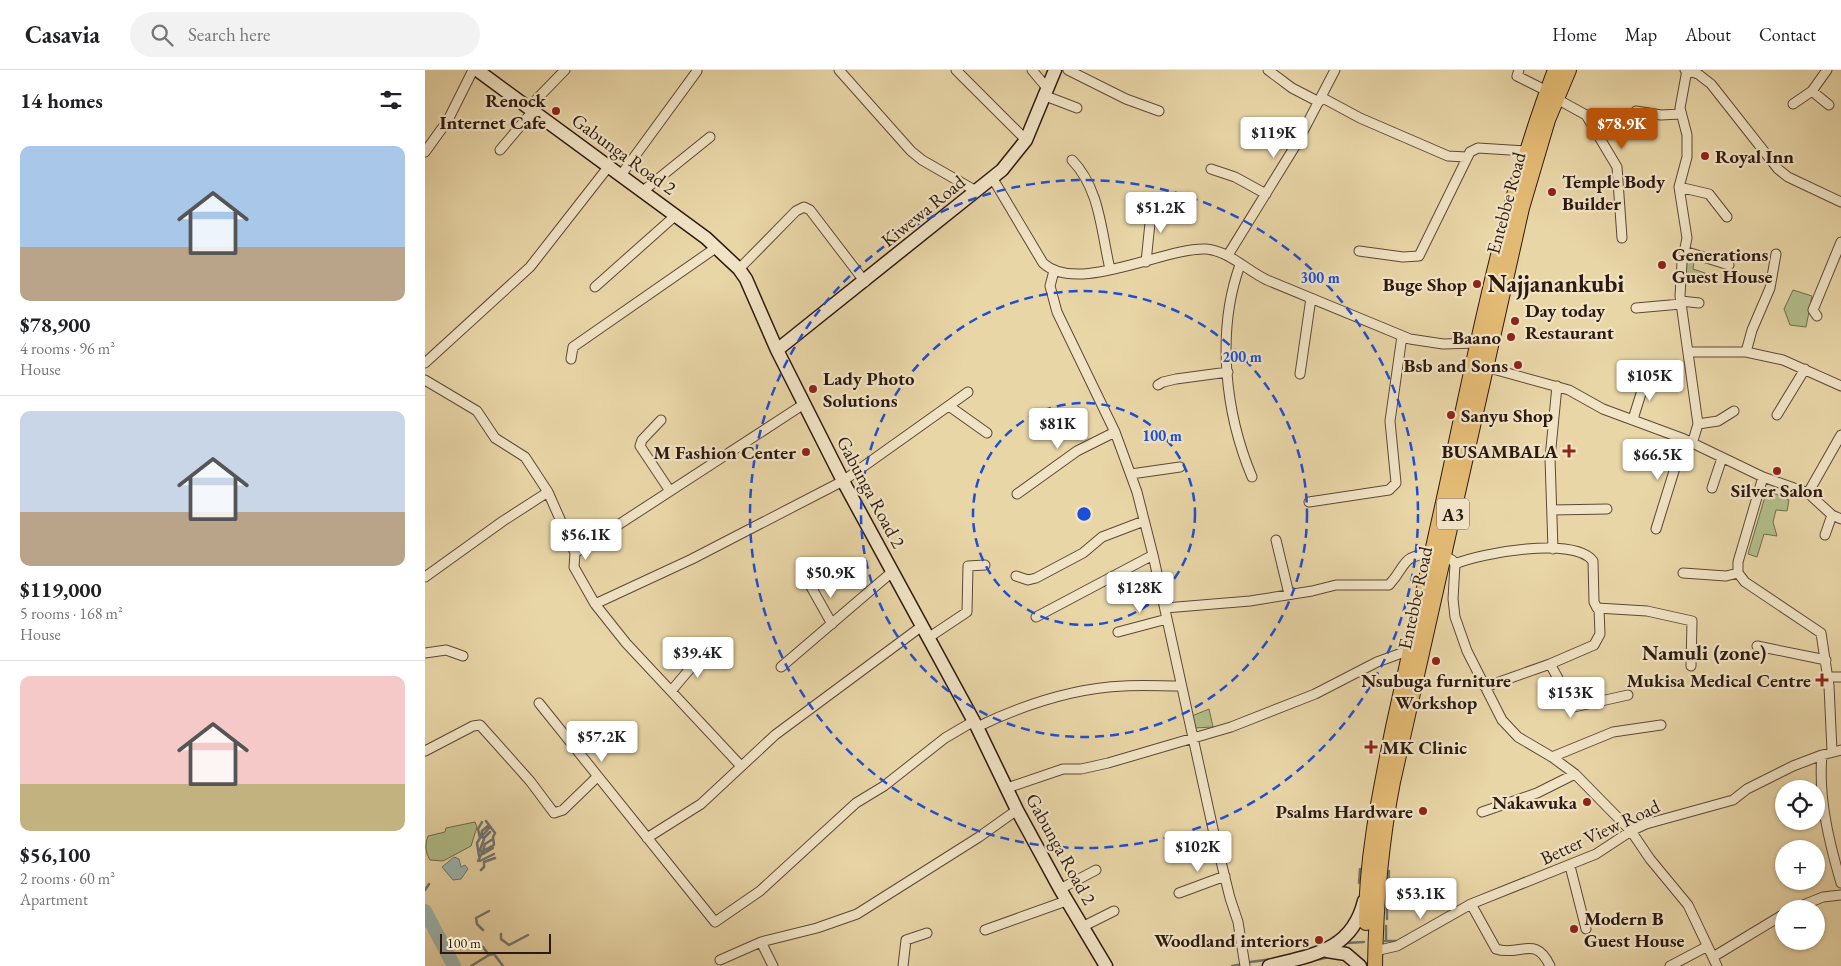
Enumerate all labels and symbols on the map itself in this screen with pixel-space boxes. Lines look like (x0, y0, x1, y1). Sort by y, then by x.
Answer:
place label: Renock Internet Cafe (440, 88, 547, 135)
marker: Renock Internet Cafe (550, 105, 562, 117)
street label: Gabunga Road 2 (567, 108, 681, 200)
pin: $78.9K (1581, 108, 1663, 150)
pin: $119K (1239, 116, 1309, 159)
place label: Royal Inn (1715, 144, 1794, 169)
street label: Entebbe Road (1480, 149, 1532, 257)
marker: Royal Inn (1699, 150, 1711, 162)
street label: Kiwewa Road (876, 169, 971, 253)
place label: Temple Body Builder (1562, 169, 1666, 216)
marker: Temple Body Builder (1546, 186, 1558, 198)
pin: $51.2K (1120, 191, 1202, 234)
place label: Generations Guest House (1672, 242, 1773, 289)
marker: Generations Guest House (1656, 259, 1668, 271)
text: 300 m (1300, 268, 1340, 287)
district label: Najjanankubi (1488, 268, 1624, 300)
place label: Buge Shop (1383, 272, 1468, 297)
marker: Buge Shop (1471, 278, 1483, 290)
place label: Day today Restaurant (1525, 298, 1614, 345)
marker: Day today Restaurant (1509, 315, 1521, 327)
place label: Baano (1452, 325, 1501, 350)
marker: Baano (1505, 331, 1517, 343)
text: 200 m (1222, 347, 1262, 366)
place label: Bsb and Sons (1404, 353, 1508, 378)
marker: Bsb and Sons (1512, 359, 1524, 371)
pin: $105K (1615, 360, 1685, 402)
place label: Lady Photo Solutions (823, 366, 915, 413)
marker: Lady Photo Solutions (807, 383, 819, 395)
place label: Sanyu Shop (1461, 403, 1554, 428)
pin: $81K (1028, 408, 1088, 450)
marker: Sanyu Shop (1445, 409, 1457, 421)
text: 100 m (1142, 426, 1182, 445)
street label: Gabunga Road 2 (831, 432, 911, 552)
pin: $66.5K (1617, 438, 1699, 481)
place label: BUSAMBALA (1442, 439, 1558, 464)
place label: M Fashion Center (653, 440, 796, 465)
marker: BUSAMBALA (1562, 444, 1576, 458)
marker: M Fashion Center (800, 446, 812, 458)
marker: Silver Salon (1771, 465, 1783, 477)
place label: Silver Salon (1731, 478, 1823, 503)
road number: A3 (1437, 498, 1469, 529)
centre of rings (1075, 505, 1093, 523)
pin: $56.1K (545, 518, 627, 561)
street label: Entebbe Road (1392, 544, 1438, 652)
pin: $50.9K (790, 556, 872, 599)
pin: $128K (1105, 572, 1175, 614)
pin: $39.4K (657, 636, 739, 679)
district label: Namuli (zone) (1642, 639, 1766, 666)
marker: Nsubuga furniture Workshop (1430, 655, 1442, 667)
place label: Nsubuga furniture Workshop (1361, 668, 1511, 715)
place label: Mukisa Medical Centre (1627, 668, 1811, 693)
marker: Mukisa Medical Centre (1815, 673, 1829, 687)
pin: $153K (1536, 676, 1606, 719)
pin: $57.2K (561, 720, 643, 763)
place label: MK Clinic (1382, 735, 1467, 760)
marker: MK Clinic (1364, 740, 1378, 754)
street label: Gabunga Road 2 (1020, 789, 1102, 909)
place label: Nakawuka (1492, 790, 1578, 815)
street label: Better View Road (1536, 793, 1664, 871)
marker: Nakawuka (1581, 796, 1593, 808)
place label: Psalms Hardware (1276, 799, 1413, 824)
marker: Psalms Hardware (1417, 805, 1429, 817)
pin: $102K (1163, 830, 1233, 873)
pin: $53.1K (1380, 878, 1462, 920)
place label: Modern B Guest House (1584, 906, 1685, 953)
marker: Modern B Guest House (1568, 923, 1580, 935)
place label: Woodland interiors (1154, 928, 1309, 953)
scale bar (440, 931, 551, 954)
marker: Woodland interiors (1313, 934, 1325, 946)

